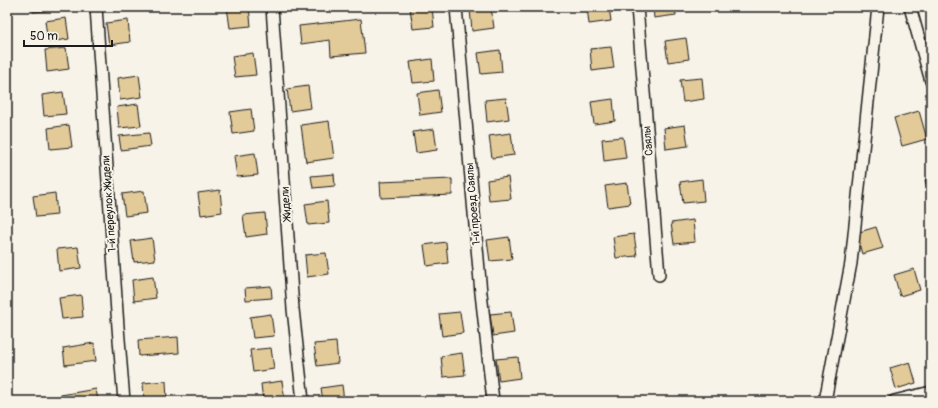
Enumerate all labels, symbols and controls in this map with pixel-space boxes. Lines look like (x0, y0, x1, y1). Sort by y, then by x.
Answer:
scale bar (24, 22, 112, 48)
text: 50 m (30, 29, 58, 44)
street label: Саялы (640, 126, 656, 156)
street label: 1-й переулок Жидели (99, 155, 119, 253)
street label: 1-й проезд Саялы (463, 162, 483, 246)
street label: Жидели (278, 186, 294, 224)

